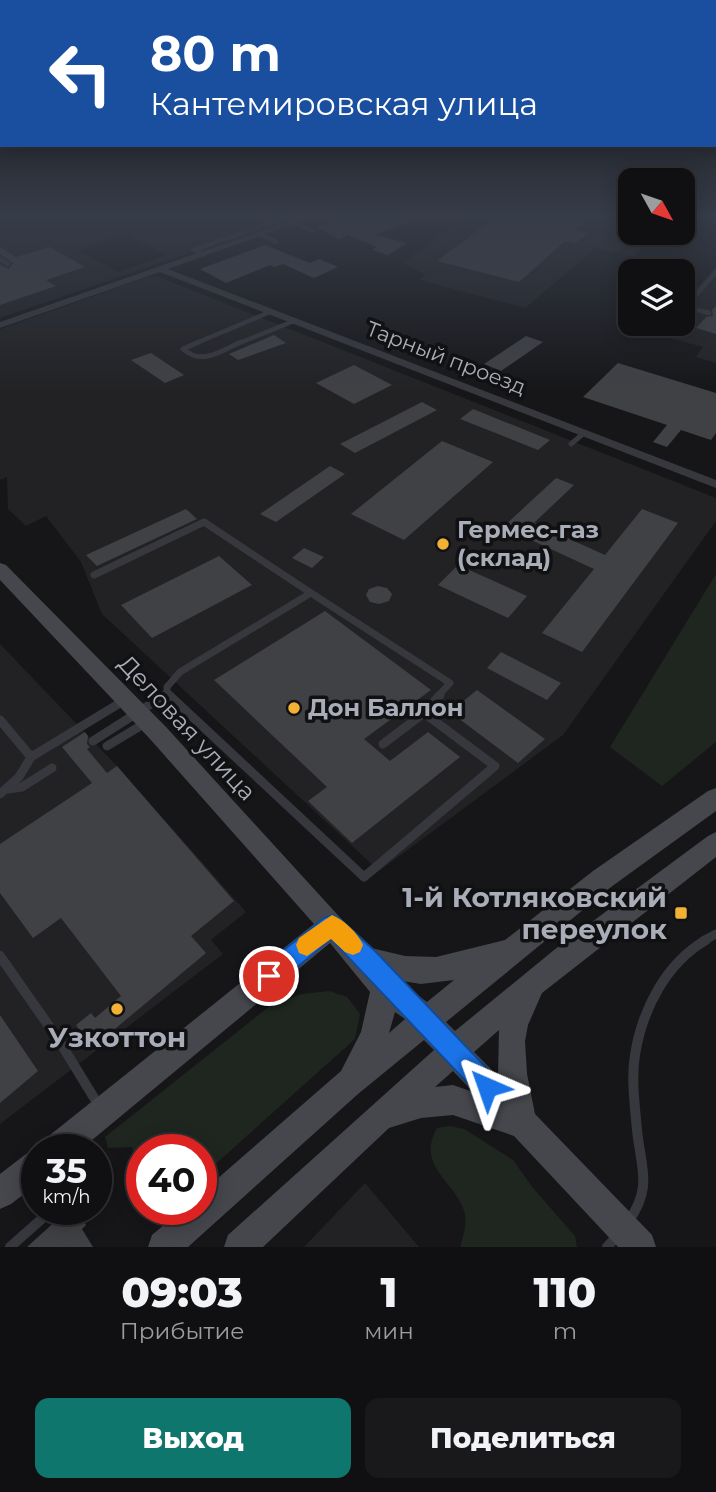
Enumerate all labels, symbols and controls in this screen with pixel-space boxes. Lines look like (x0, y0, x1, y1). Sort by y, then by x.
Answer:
text: 80 m (150, 24, 281, 83)
icon: left (35, 28, 126, 119)
text: Кантемировская улица (150, 84, 538, 123)
north arrow (618, 168, 695, 245)
map controls (618, 168, 695, 336)
button: layers (618, 259, 695, 336)
street label: Тарный проезд (363, 316, 529, 399)
place label: Гермес-газ (склад) (457, 515, 599, 572)
marker: Гермес-газ (склад) (435, 536, 451, 552)
street label: Деловая улица (113, 649, 262, 806)
place label: Дон Баллон (308, 693, 463, 722)
marker: Дон Баллон (286, 700, 302, 716)
place label: 1-й Котляковский переулок (402, 880, 667, 946)
marker: 1-й Котляковский переулок (673, 905, 689, 921)
pin (239, 946, 299, 1006)
icon: arrive (250, 957, 288, 995)
marker: Узкоттон (109, 1001, 125, 1017)
place label: Узкоттон (48, 1020, 186, 1054)
position arrow (450, 1050, 524, 1124)
speed limit sign: 40 (126, 1134, 217, 1225)
text: 35 (46, 1149, 87, 1192)
text: km/h (42, 1186, 91, 1208)
text: 09:03 (121, 1266, 243, 1318)
text: 1 (380, 1266, 397, 1318)
text: 110 (533, 1266, 596, 1318)
text: Прибытие (120, 1317, 244, 1345)
text: мин (364, 1317, 414, 1345)
text: m (553, 1317, 577, 1345)
button: Выход (35, 1398, 351, 1478)
button: Поделиться (365, 1398, 681, 1478)

